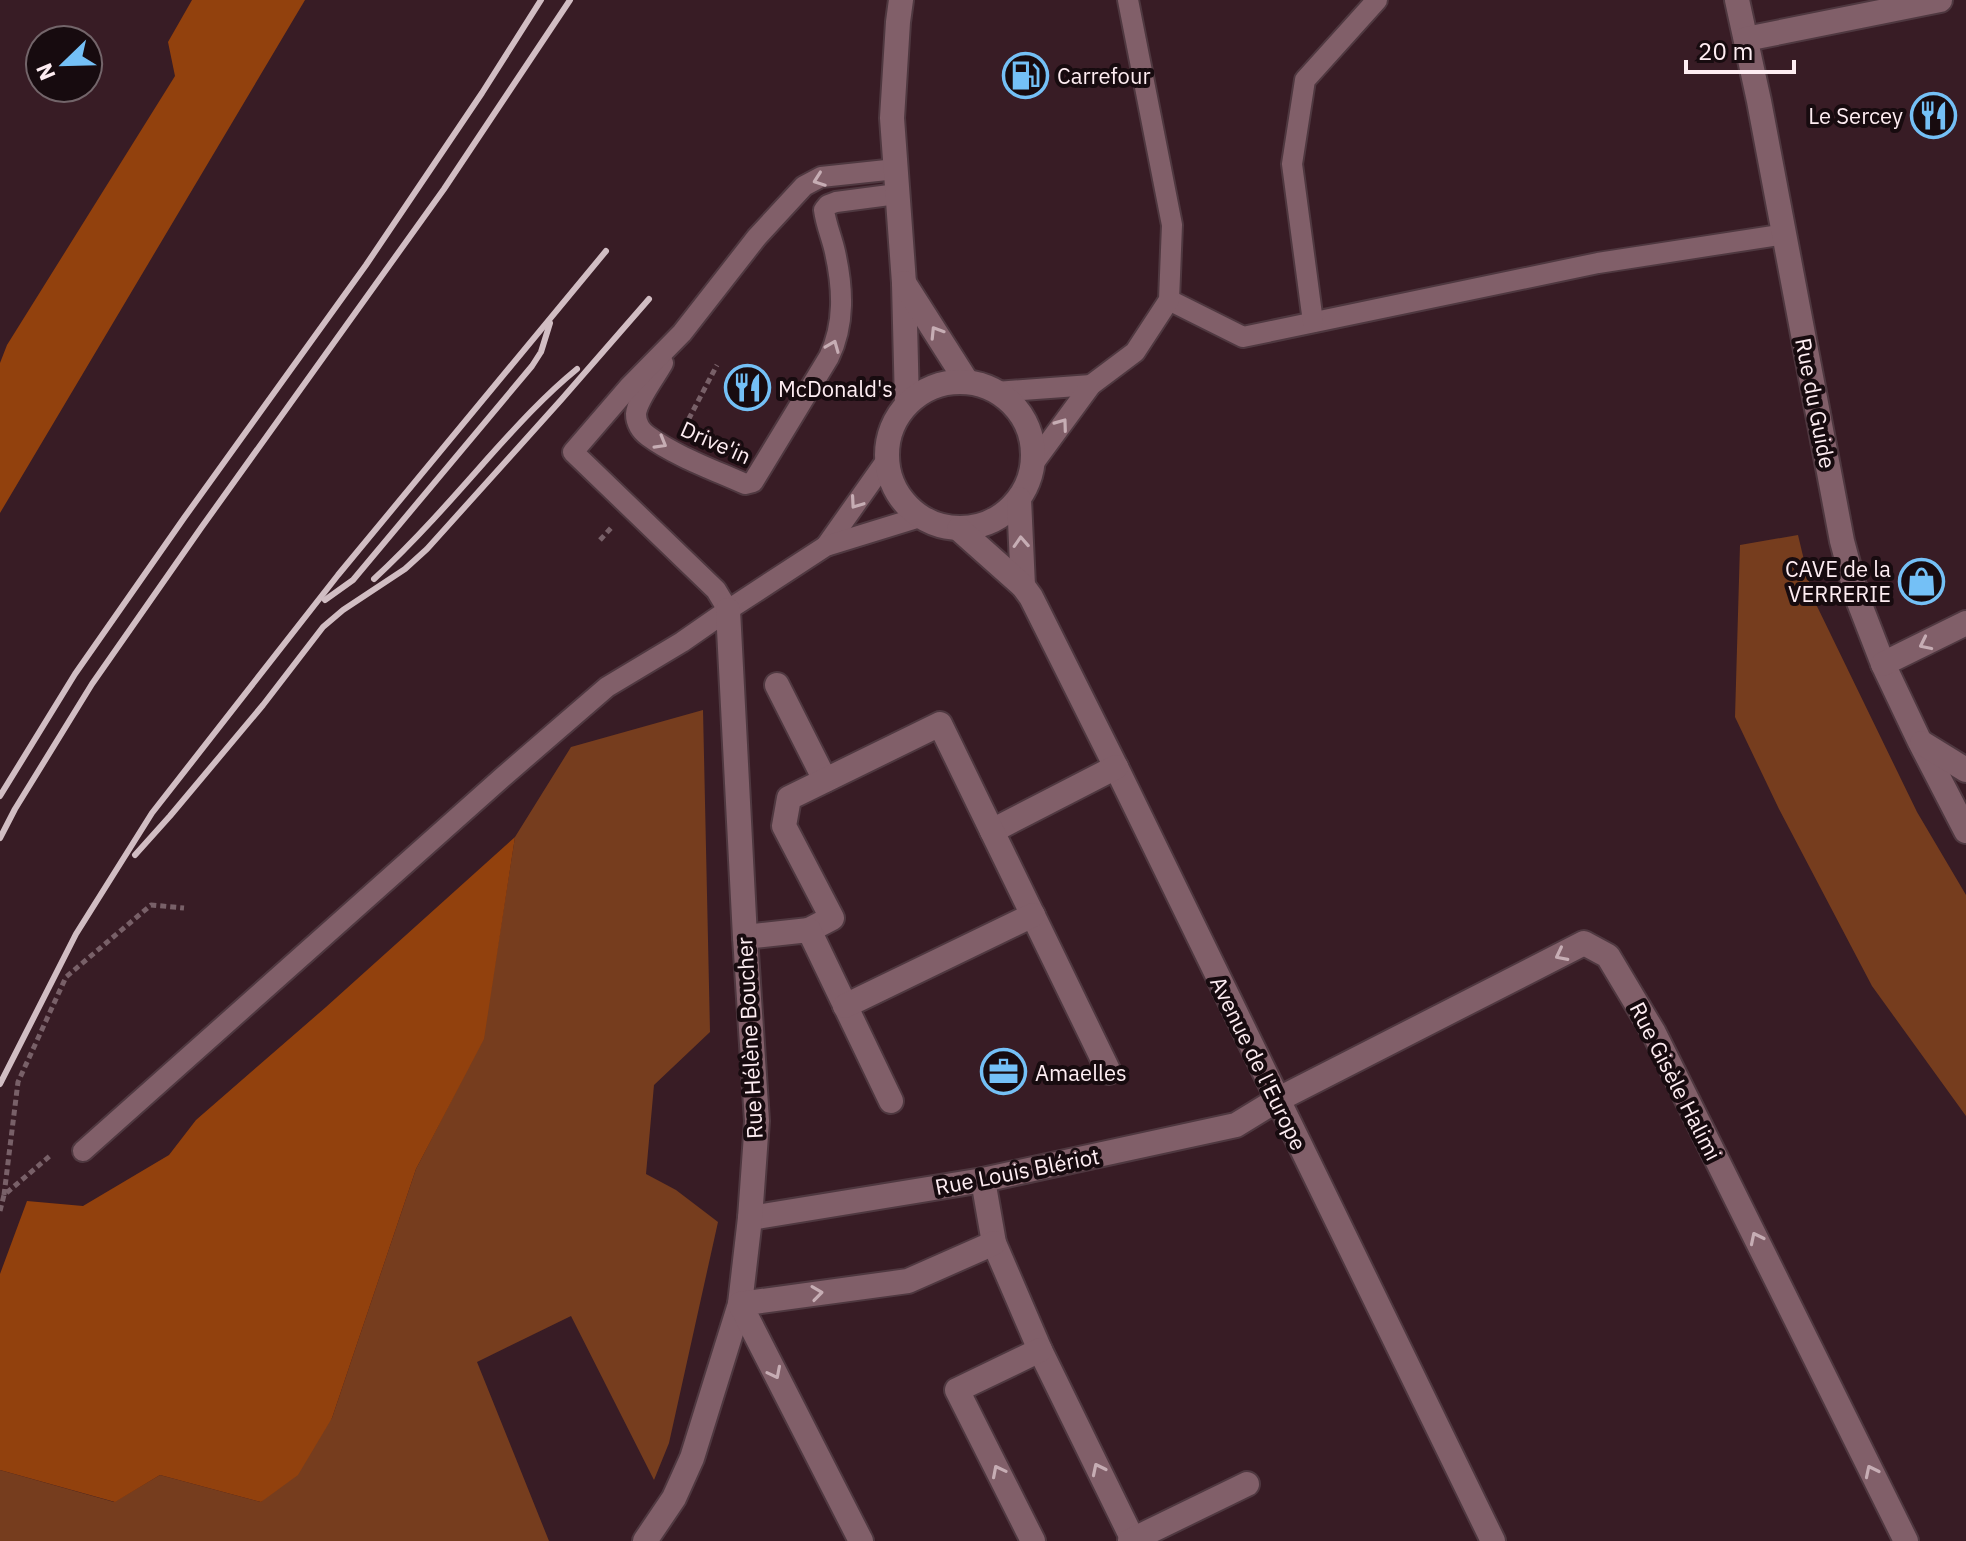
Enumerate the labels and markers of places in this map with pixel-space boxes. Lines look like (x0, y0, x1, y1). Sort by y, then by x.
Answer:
fuel station icon: Carrefour (1002, 51, 1050, 99)
place label: Carrefour (1057, 61, 1150, 90)
restaurant icon: Le Sercey (1910, 91, 1958, 139)
place label: Le Sercey (1808, 101, 1903, 130)
restaurant icon: McDonald's (723, 364, 771, 412)
place label: McDonald's (778, 374, 893, 403)
place label: CAVE de la VERRERIE (1785, 554, 1891, 608)
shop icon: CAVE de la VERRERIE (1898, 557, 1946, 605)
office icon: Amaelles (980, 1048, 1028, 1096)
place label: Amaelles (1035, 1058, 1127, 1087)

